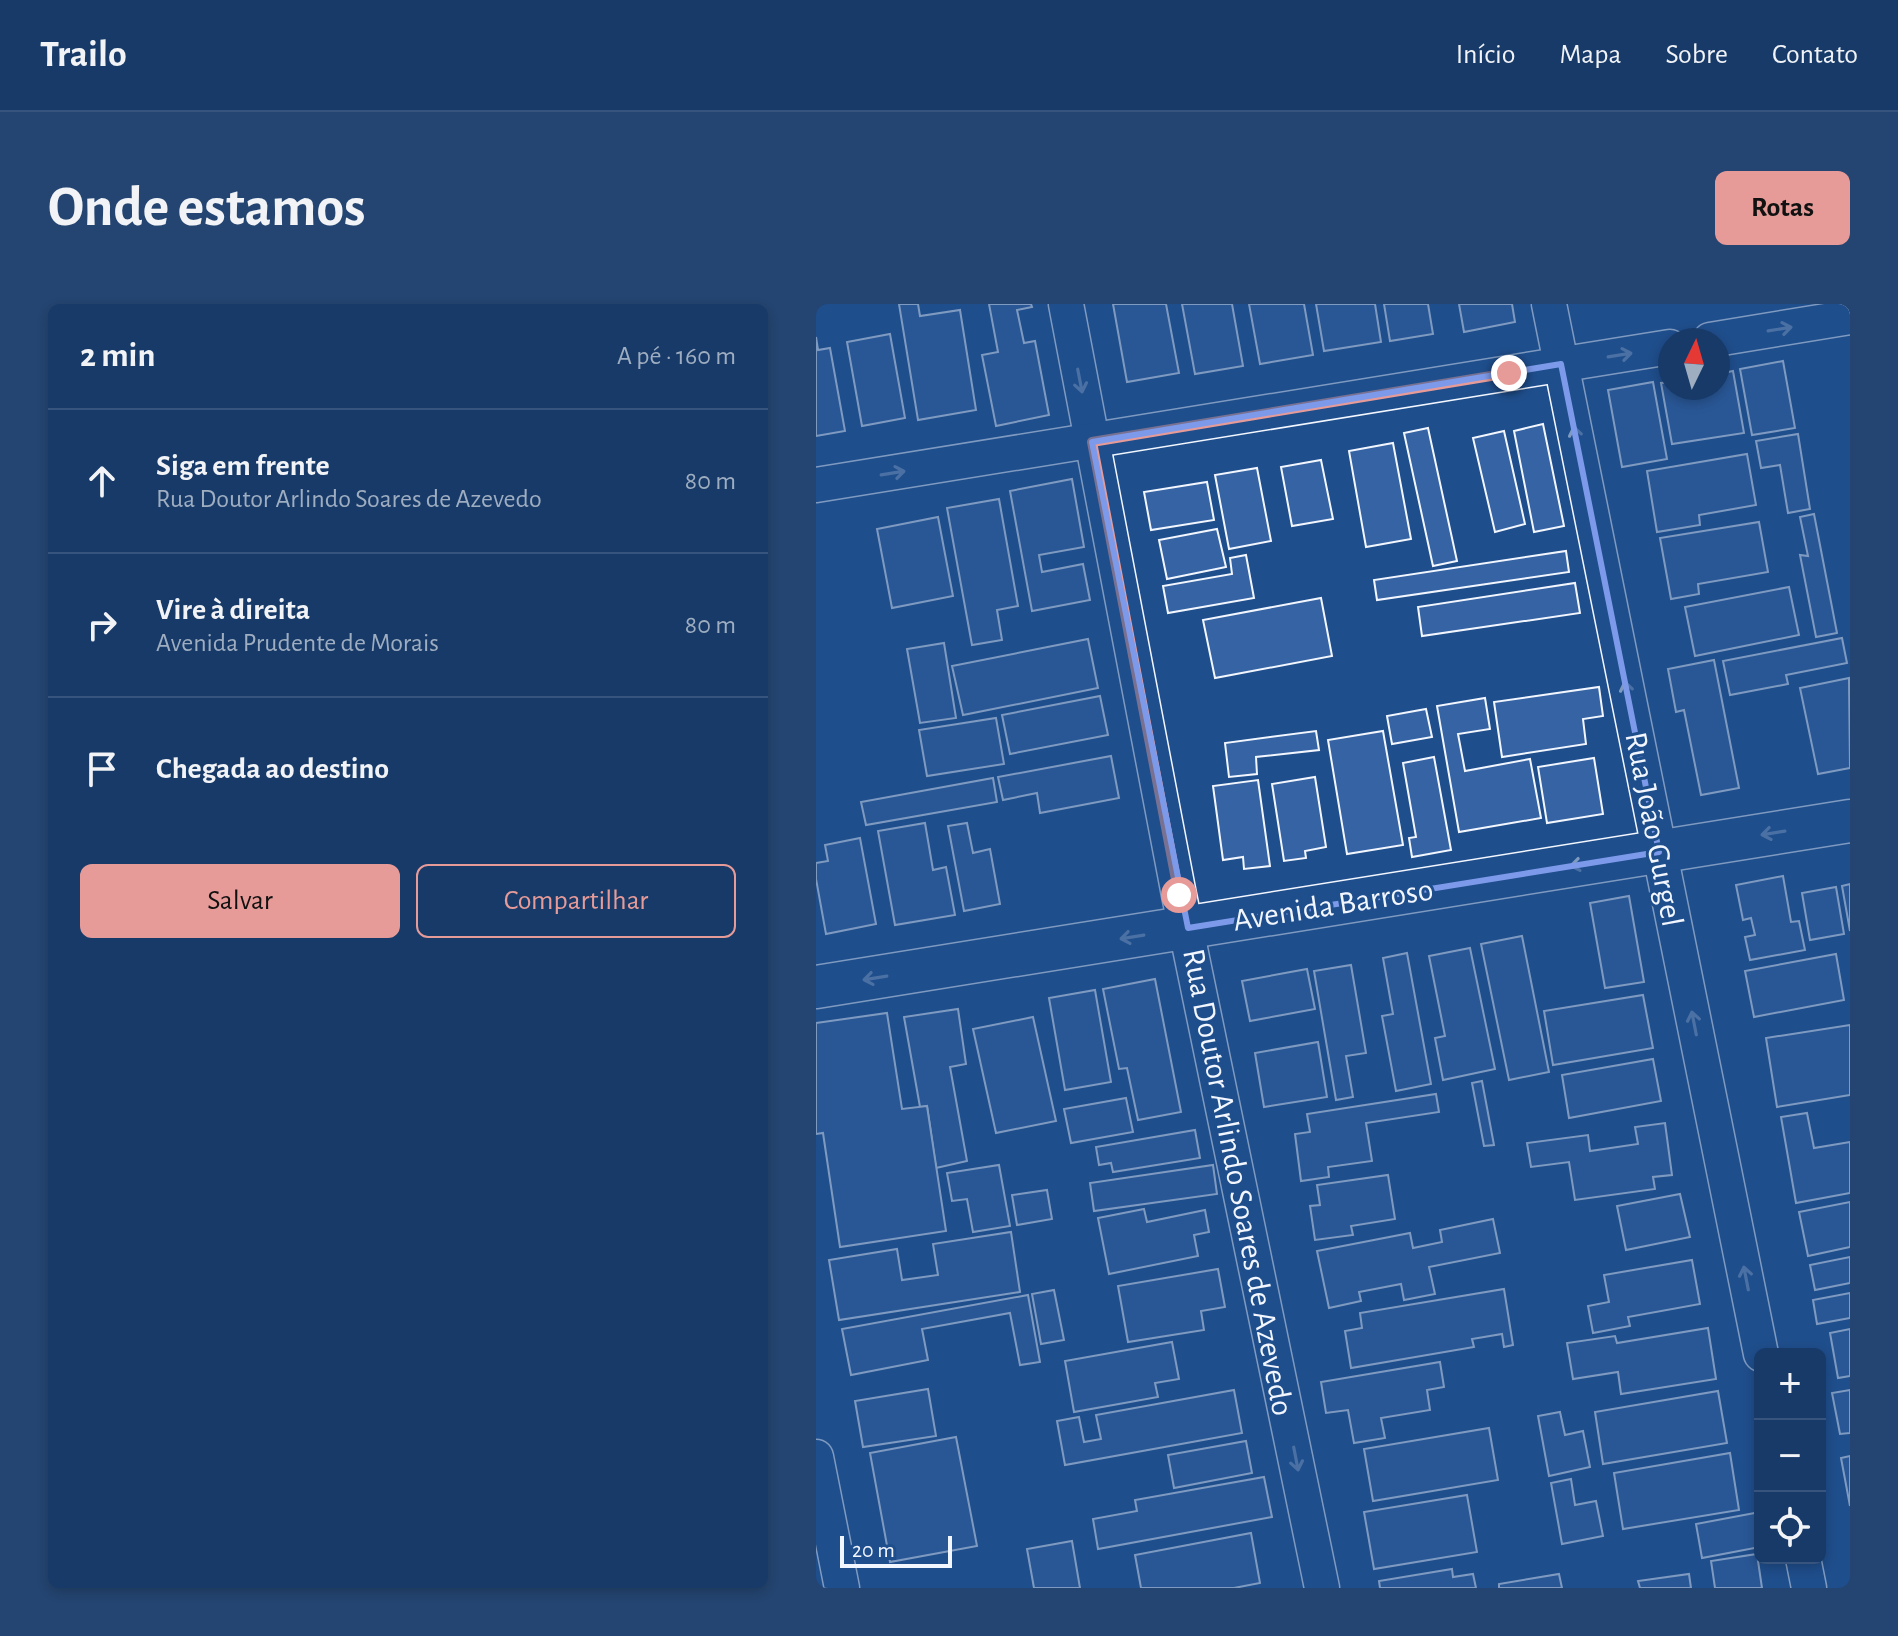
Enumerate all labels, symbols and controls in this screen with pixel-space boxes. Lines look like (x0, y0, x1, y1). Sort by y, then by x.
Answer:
text: Trailo (40, 36, 127, 74)
text: Início (1456, 41, 1516, 69)
text: Mapa (1560, 41, 1621, 69)
text: Sobre (1665, 41, 1728, 69)
text: Contato (1772, 41, 1858, 69)
button: Rotas (1715, 171, 1850, 245)
text: Onde estamos (48, 180, 366, 236)
one-way arrow (1767, 320, 1792, 335)
north arrow (1658, 328, 1730, 400)
text: 2 min (80, 339, 155, 373)
text: A pé · 160 m (617, 343, 736, 369)
one-way arrow (1606, 347, 1632, 362)
route end (1491, 355, 1527, 391)
one-way arrow (1074, 367, 1089, 393)
one-way arrow (1567, 426, 1582, 451)
text: Siga em frente (156, 451, 330, 481)
icon: ahead (80, 459, 124, 503)
one-way arrow (880, 465, 905, 480)
text: 80 m (685, 468, 736, 494)
text: Rua Doutor Arlindo Soares de Azevedo (156, 486, 542, 512)
text: Vire à direita (156, 595, 310, 625)
icon: right (80, 603, 124, 647)
text: 80 m (685, 612, 736, 638)
text: Avenida Prudente de Morais (156, 630, 439, 656)
one-way arrow (1619, 681, 1634, 706)
street label: Rua João Gurgel (1619, 729, 1689, 929)
icon: arrive (80, 747, 124, 791)
text: Chegada ao destino (156, 754, 389, 784)
one-way arrow (1761, 827, 1786, 842)
one-way arrow (1570, 857, 1595, 872)
button: Salvar (80, 864, 400, 938)
button: Compartilhar (416, 864, 736, 938)
street label: Avenida Barroso (1231, 873, 1436, 937)
route start (1161, 877, 1197, 913)
one-way arrow (1120, 930, 1145, 945)
street label: Rua Doutor Arlindo Soares de Azevedo (1177, 946, 1299, 1418)
one-way arrow (863, 971, 889, 986)
one-way arrow (1686, 1010, 1701, 1036)
one-way arrow (1737, 1265, 1752, 1291)
map controls (1754, 1348, 1826, 1564)
button: + (1754, 1348, 1826, 1420)
button: − (1754, 1420, 1826, 1492)
one-way arrow (1289, 1446, 1304, 1472)
button: locate (1754, 1492, 1826, 1564)
scale bar (840, 1532, 952, 1568)
text: 20 m (852, 1539, 895, 1561)

